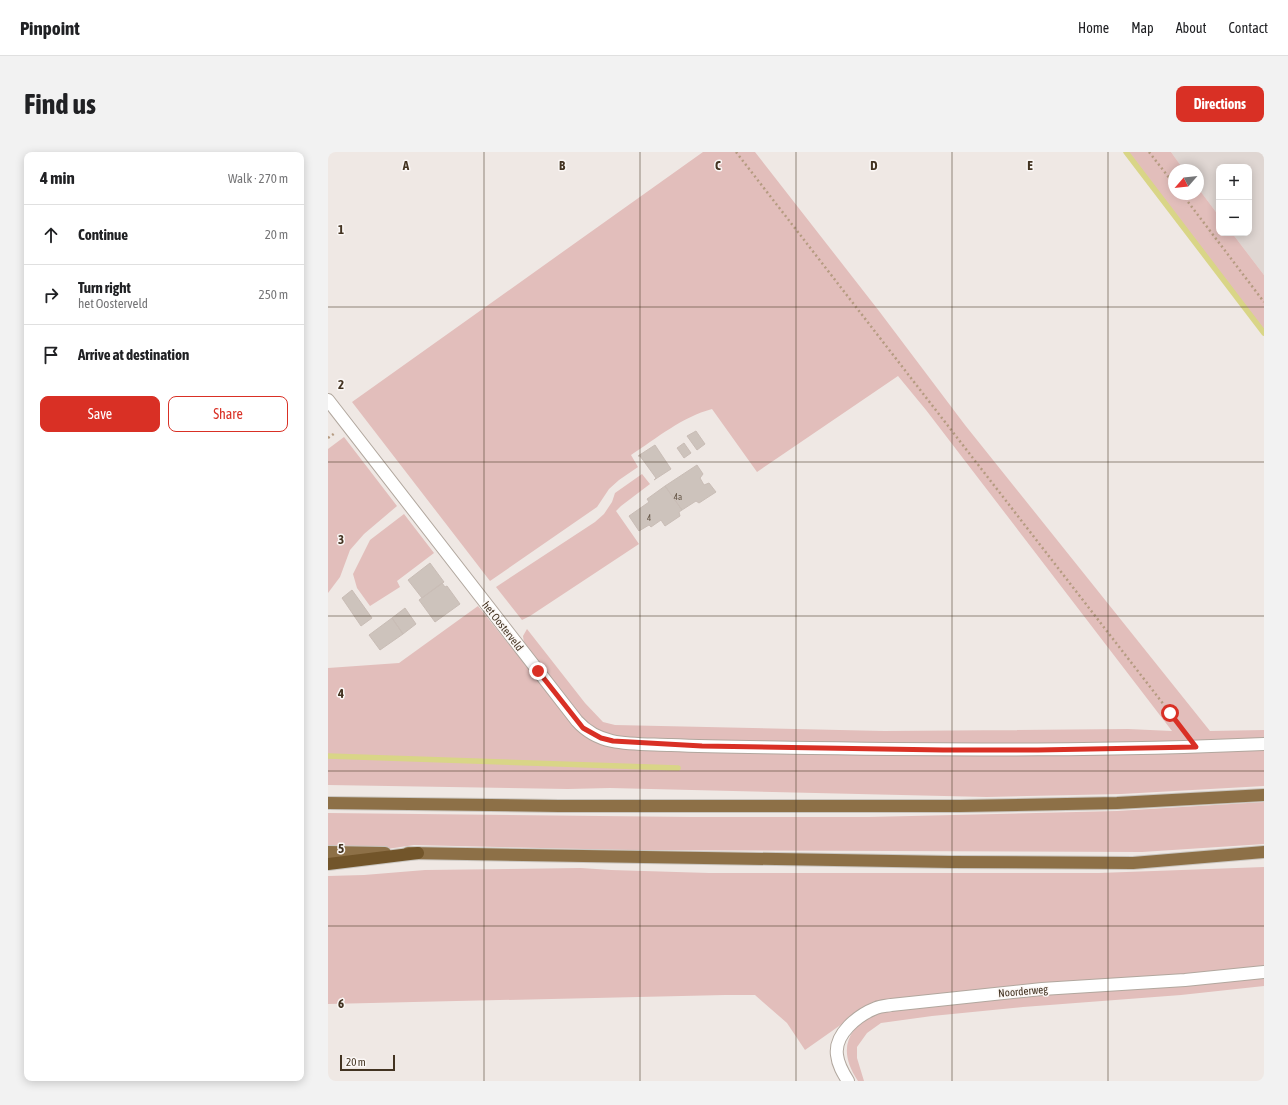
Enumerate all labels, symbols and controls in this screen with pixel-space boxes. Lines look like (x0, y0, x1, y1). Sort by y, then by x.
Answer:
text: Pinpoint (20, 17, 80, 39)
text: Home (1078, 20, 1109, 36)
text: Map (1131, 20, 1154, 36)
text: About (1176, 20, 1207, 36)
text: Contact (1229, 20, 1268, 36)
button: Directions (1176, 86, 1264, 122)
text: Find us (24, 88, 96, 120)
text: A (402, 158, 410, 173)
text: B (559, 158, 566, 173)
text: C (715, 158, 721, 173)
text: D (870, 158, 878, 173)
text: E (1027, 158, 1033, 173)
north arrow (1168, 164, 1204, 200)
map controls (1216, 164, 1252, 236)
button: + (1216, 164, 1252, 200)
text: 4 min (40, 168, 75, 188)
text: Walk · 270 m (228, 171, 288, 186)
button: − (1216, 200, 1252, 236)
text: 1 (338, 222, 344, 237)
icon: ahead (40, 224, 62, 246)
text: Continue (78, 226, 128, 243)
text: 20 m (265, 227, 288, 242)
text: Turn right (78, 279, 131, 296)
icon: right (40, 284, 62, 306)
text: 250 m (259, 287, 288, 302)
text: het Oosterveld (78, 296, 148, 311)
icon: arrive (40, 344, 62, 366)
text: Arrive at destination (78, 346, 189, 363)
text: 2 (338, 377, 344, 392)
button: Save (40, 396, 160, 432)
button: Share (168, 396, 288, 432)
house number: 4a (674, 492, 682, 502)
house number: 4 (647, 513, 651, 523)
text: 3 (338, 532, 344, 547)
street label: het Oosterveld (480, 599, 526, 653)
route end (529, 662, 547, 680)
text: 4 (337, 686, 344, 701)
route start (1161, 704, 1179, 722)
text: 5 (338, 841, 344, 856)
street label: Noorderweg (998, 983, 1049, 999)
text: 6 (338, 996, 344, 1011)
scale bar (340, 1053, 395, 1072)
text: 20 m (346, 1056, 366, 1068)

